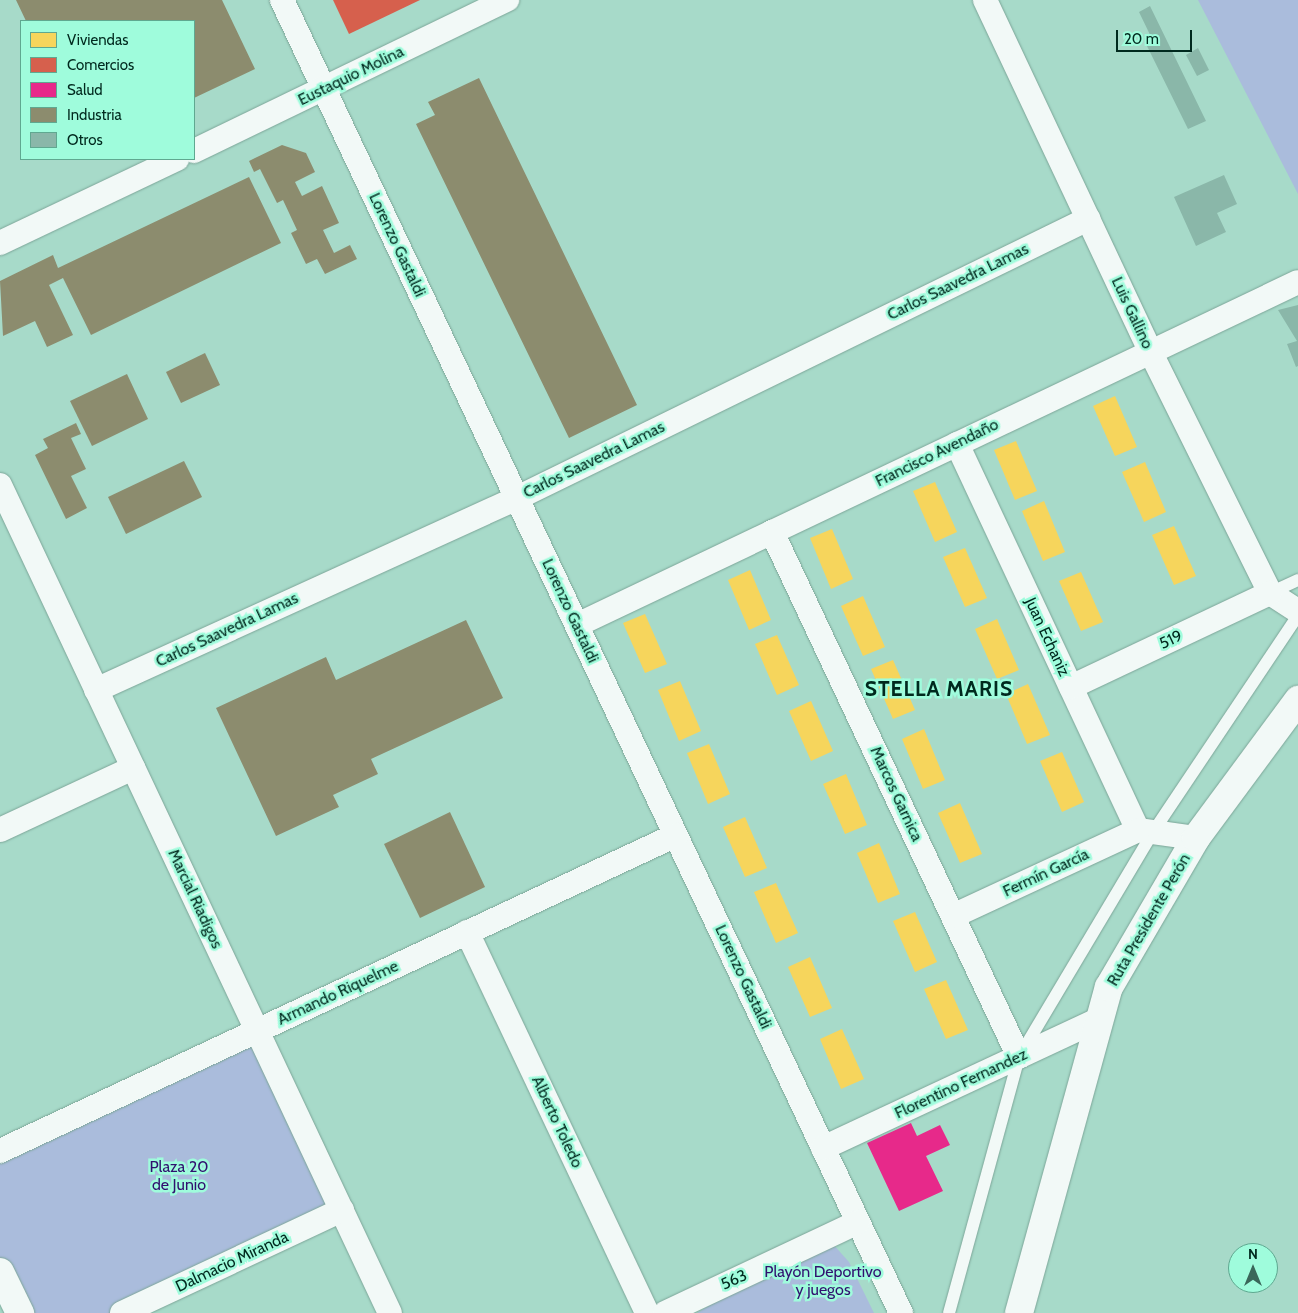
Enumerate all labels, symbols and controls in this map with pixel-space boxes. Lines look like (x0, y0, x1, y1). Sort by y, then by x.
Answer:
legend (20, 20, 195, 160)
scale bar (1118, 20, 1194, 52)
text: 20 m (1124, 30, 1159, 48)
text: Viviendas (67, 31, 128, 49)
street label: Eustaquio Molina (295, 42, 407, 110)
text: Comercios (67, 56, 134, 74)
text: Salud (67, 81, 103, 99)
text: Industria (67, 106, 122, 124)
text: Otros (67, 131, 103, 149)
street label: Lorenzo Gastaldi (365, 190, 429, 300)
street label: Carlos Saavedra Lamas (884, 239, 1032, 325)
street label: Luis Gallino (1107, 274, 1157, 352)
street label: Francisco Avendaño (872, 415, 1002, 491)
street label: Carlos Saavedra Lamas (520, 417, 668, 503)
street label: Lorenzo Gastaldi (538, 556, 602, 666)
street label: Carlos Saavedra Lamas (153, 589, 301, 671)
street label: Juan Echaniz (1020, 595, 1074, 679)
street label: 519 (1157, 626, 1185, 654)
district label: STELLA MARIS (863, 676, 1015, 702)
street label: Marcos Garnica (866, 744, 926, 844)
street label: Fermín García (1000, 845, 1092, 901)
street label: Marcial Riadigos (164, 846, 226, 952)
street label: Ruta Presidente Perón (1103, 851, 1195, 989)
street label: Lorenzo Gastaldi (711, 922, 775, 1032)
street label: Armando Riquelme (274, 957, 402, 1029)
street label: Florentino Fernandez (892, 1045, 1030, 1123)
street label: Alberto Toledo (527, 1073, 587, 1171)
park label: Plaza 20 de Junio (150, 1157, 208, 1195)
street label: Dalmacio Miranda (173, 1228, 291, 1296)
north arrow (1228, 1243, 1278, 1293)
text: N (1248, 1245, 1258, 1263)
park label: Playón Deportivo y juegos (764, 1262, 882, 1300)
street label: 563 (718, 1266, 750, 1294)

